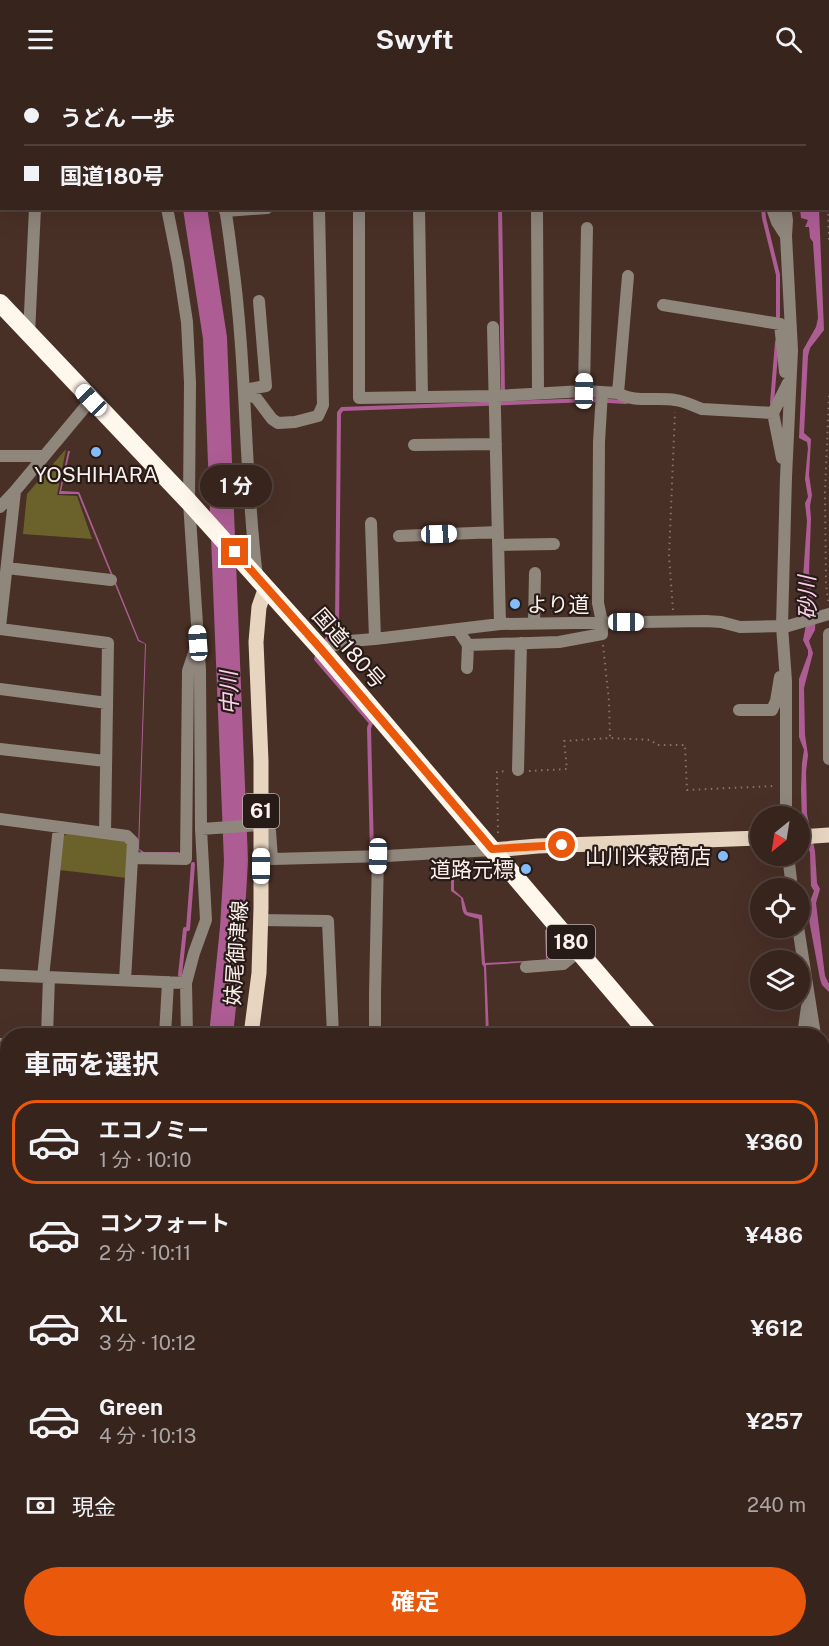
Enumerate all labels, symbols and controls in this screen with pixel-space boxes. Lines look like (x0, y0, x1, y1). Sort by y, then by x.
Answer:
icon: menu (24, 23, 57, 56)
text: Swyft (376, 23, 453, 55)
icon: search (772, 23, 805, 56)
text: うどん 一歩 (60, 105, 175, 131)
text: 国道180号 (60, 163, 164, 189)
car (575, 373, 593, 409)
car (72, 381, 110, 419)
marker: YOSHIHARA (89, 445, 103, 459)
place label: YOSHIHARA (34, 462, 158, 487)
callout: 1 分 (199, 465, 271, 507)
text: 1 分 (219, 474, 253, 498)
car (421, 524, 457, 544)
route end (221, 538, 248, 565)
water label: 砂川 (794, 574, 820, 620)
place label: より道 (527, 592, 590, 617)
marker: より道 (508, 597, 522, 611)
street label: 国道180号 (307, 603, 391, 693)
car (608, 613, 644, 631)
car (188, 624, 208, 662)
water label: 中川 (215, 669, 243, 715)
road number: 61 (243, 794, 279, 828)
north arrow (750, 806, 810, 866)
map controls (750, 806, 810, 1010)
route start (548, 831, 575, 858)
car (369, 838, 387, 874)
place label: 山川米穀商店 (585, 844, 711, 869)
car (252, 848, 270, 884)
marker: 山川米穀商店 (716, 849, 730, 863)
place label: 道路元標 (430, 857, 514, 882)
marker: 道路元標 (519, 862, 533, 876)
button: locate (750, 878, 810, 938)
street label: 妹尾御津線 (220, 900, 252, 1006)
road number: 180 (547, 925, 595, 959)
button: layers (750, 950, 810, 1010)
text: 車両を選択 (24, 1048, 159, 1080)
icon: car (27, 1115, 81, 1169)
text: エコノミー (99, 1117, 209, 1143)
text: ¥360 (745, 1129, 803, 1155)
text: 1 分 · 10:10 (99, 1148, 191, 1172)
icon: car (27, 1208, 81, 1262)
text: コンフォート (99, 1210, 230, 1236)
text: ¥486 (745, 1222, 803, 1248)
text: 2 分 · 10:11 (99, 1241, 191, 1265)
icon: car (27, 1301, 81, 1355)
text: XL (99, 1301, 127, 1327)
text: ¥612 (751, 1315, 803, 1341)
text: 3 分 · 10:12 (99, 1331, 196, 1355)
icon: car (27, 1394, 81, 1448)
text: Green (99, 1394, 163, 1420)
text: ¥257 (746, 1408, 803, 1434)
text: 4 分 · 10:13 (99, 1424, 196, 1448)
icon: cash (24, 1489, 57, 1522)
text: 240 m (747, 1493, 806, 1517)
text: 現金 (72, 1494, 116, 1520)
button: 確定 (24, 1567, 806, 1636)

